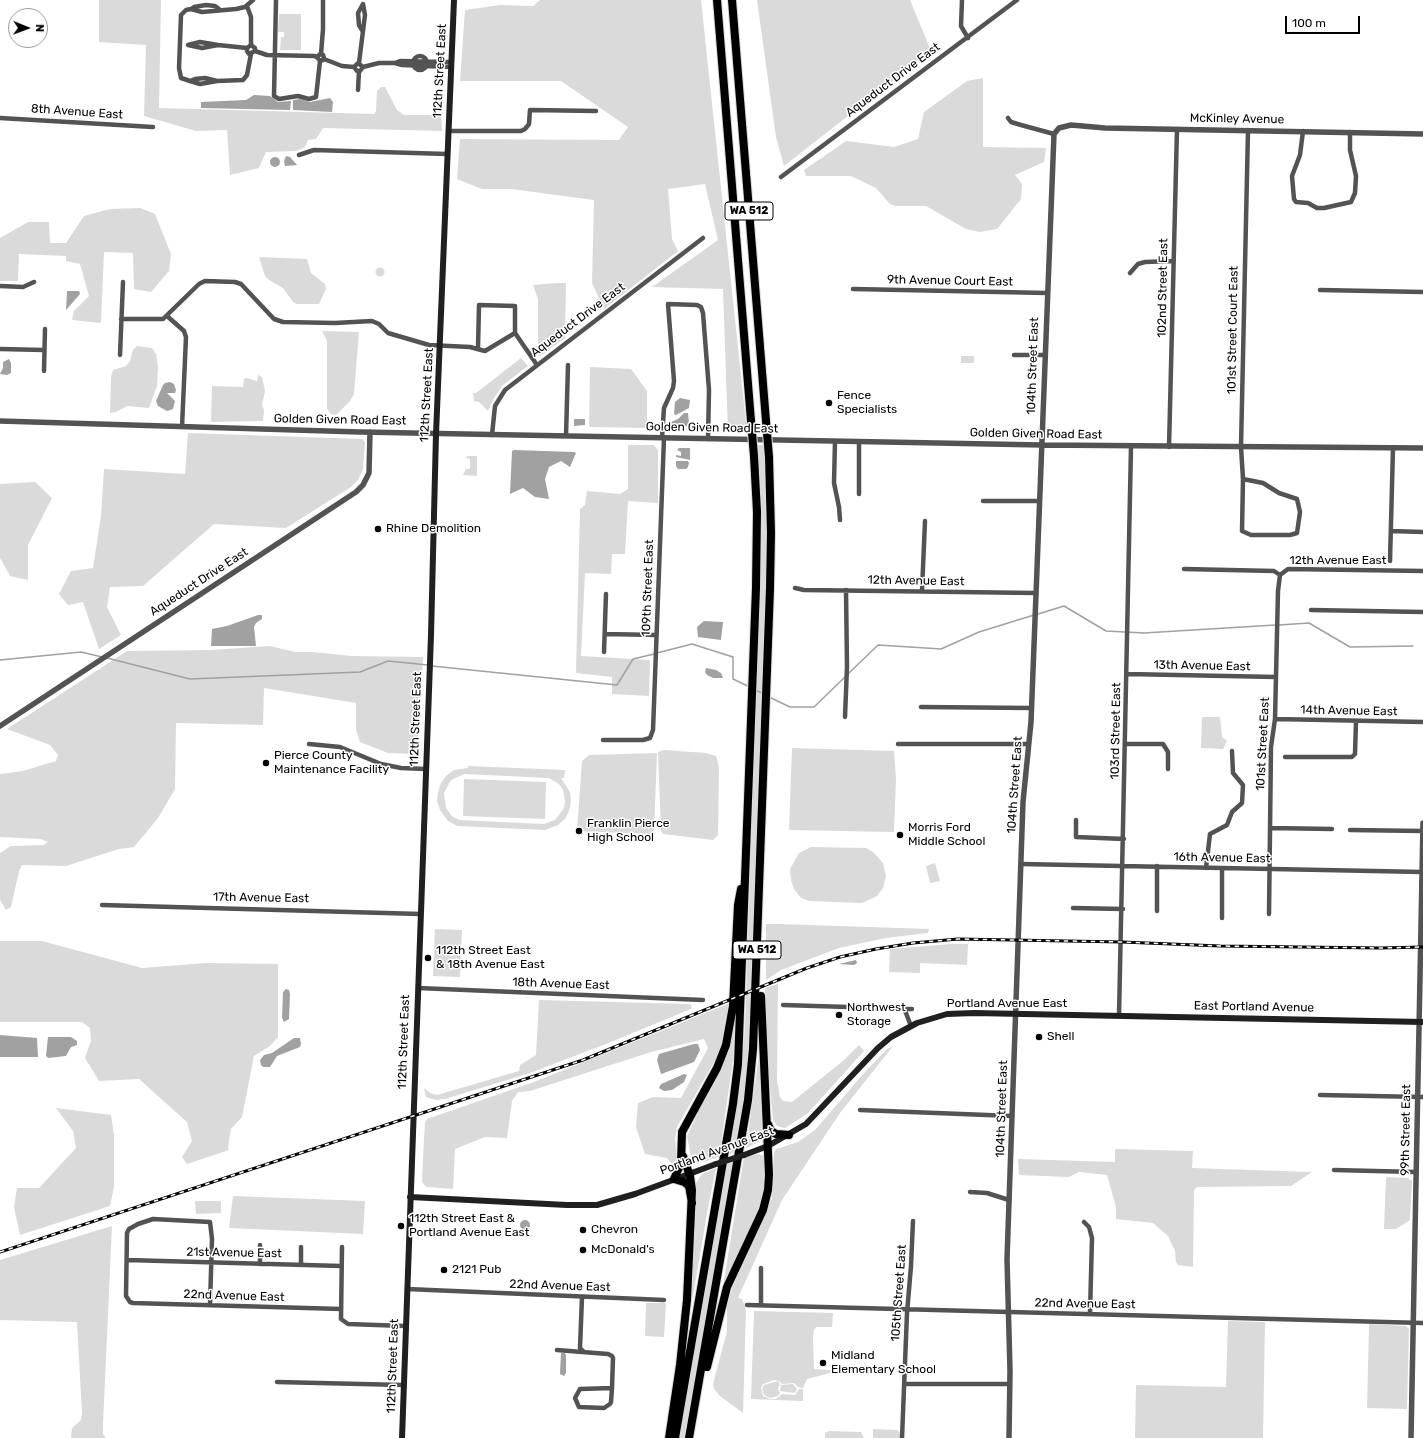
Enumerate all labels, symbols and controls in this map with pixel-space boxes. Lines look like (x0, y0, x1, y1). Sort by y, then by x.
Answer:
north arrow (8, 8, 48, 48)
scale bar (1287, 8, 1362, 34)
text: 100 m (1292, 16, 1326, 30)
street label: 112th Street East (430, 23, 450, 119)
text: N (33, 24, 46, 32)
street label: Aqueduct Drive East (843, 40, 943, 120)
street label: 8th Avenue East (30, 102, 124, 122)
street label: McKinley Avenue (1190, 111, 1284, 127)
road number: WA 512 (725, 202, 773, 220)
street label: 102nd Street East (1155, 238, 1171, 338)
street label: 101st Street Court East (1225, 266, 1241, 394)
street label: 9th Avenue Court East (887, 273, 1013, 289)
street label: Aqueduct Drive East (528, 280, 628, 360)
street label: 104th Street East (1024, 317, 1042, 415)
street label: 112th Street East (417, 347, 437, 443)
place label: Fence Specialists (837, 389, 897, 417)
marker: Fence Specialists (824, 398, 834, 408)
street label: Golden Given Road East (274, 412, 406, 428)
street label: Golden Given Road East (646, 420, 778, 436)
street label: Golden Given Road East (970, 426, 1102, 442)
place label: Rhine Demolition (386, 522, 481, 536)
marker: Rhine Demolition (373, 524, 383, 534)
street label: 109th Street East (639, 539, 657, 637)
street label: Aqueduct Drive East (147, 545, 251, 619)
street label: 12th Avenue East (1290, 554, 1386, 568)
street label: 12th Avenue East (867, 573, 965, 589)
street label: 13th Avenue East (1153, 658, 1251, 674)
street label: 112th Street East (407, 671, 425, 767)
street label: 103rd Street East (1108, 682, 1124, 780)
street label: 101st Street East (1253, 697, 1273, 791)
street label: 14th Avenue East (1300, 703, 1398, 719)
street label: 104th Street East (1004, 736, 1026, 834)
place label: Pierce County Maintenance Facility (274, 749, 389, 777)
marker: Pierce County Maintenance Facility (261, 758, 271, 768)
place label: Franklin Pierce High School (587, 817, 670, 845)
place label: Morris Ford Middle School (908, 821, 985, 849)
marker: Franklin Pierce High School (574, 826, 584, 836)
marker: Morris Ford Middle School (895, 830, 905, 840)
street label: 16th Avenue East (1173, 850, 1271, 866)
street label: 17th Avenue East (213, 890, 309, 906)
road number: WA 512 (733, 941, 781, 959)
place label: 112th Street East & 18th Avenue East (436, 944, 545, 972)
marker: 112th Street East & 18th Avenue East (423, 953, 433, 963)
street label: 18th Avenue East (512, 975, 610, 993)
street label: 112th Street East (395, 994, 413, 1090)
street label: Portland Avenue East (947, 997, 1067, 1011)
street label: East Portland Avenue (1194, 999, 1314, 1015)
place label: Northwest Storage (847, 1001, 906, 1029)
marker: Northwest Storage (834, 1010, 844, 1020)
place label: Shell (1047, 1030, 1074, 1044)
marker: Shell (1034, 1032, 1044, 1042)
street label: 104th Street East (993, 1060, 1011, 1158)
street label: 99th Street East (1398, 1084, 1414, 1176)
street label: Portland Avenue East (658, 1124, 776, 1178)
place label: 112th Street East & Portland Avenue East (409, 1212, 529, 1240)
marker: 112th Street East & Portland Avenue East (396, 1221, 406, 1231)
place label: Chevron (591, 1223, 638, 1237)
marker: Chevron (578, 1225, 588, 1235)
place label: McDonald's (591, 1243, 655, 1257)
street label: 105th Street East (888, 1244, 910, 1342)
street label: 21st Avenue East (186, 1245, 282, 1261)
marker: McDonald's (578, 1245, 588, 1255)
place label: 2121 Pub (452, 1263, 501, 1277)
marker: 2121 Pub (439, 1265, 449, 1275)
street label: 22nd Avenue East (509, 1277, 611, 1295)
street label: 22nd Avenue East (183, 1287, 285, 1305)
street label: 22nd Avenue East (1034, 1296, 1136, 1312)
street label: 112th Street East (384, 1318, 402, 1414)
place label: Midland Elementary School (831, 1349, 936, 1377)
marker: Midland Elementary School (818, 1358, 828, 1368)

